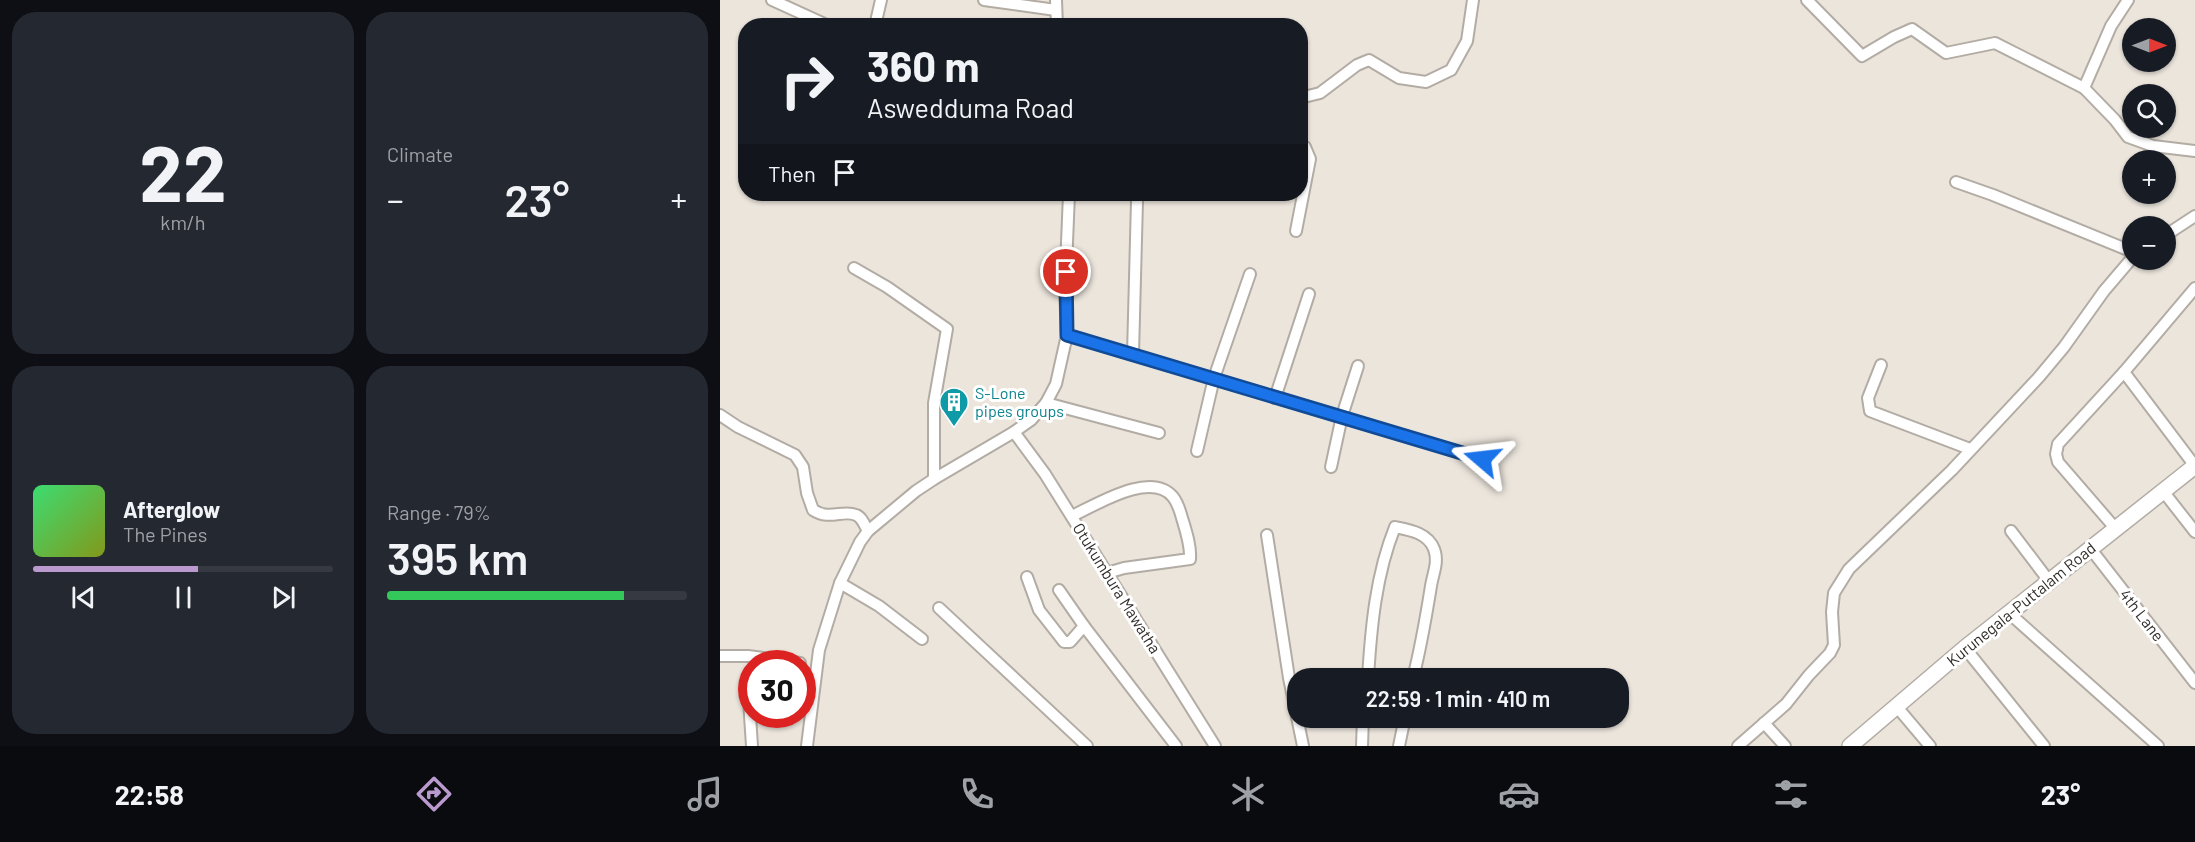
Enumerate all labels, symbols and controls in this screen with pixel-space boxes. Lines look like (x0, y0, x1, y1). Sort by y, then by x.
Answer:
north arrow (2122, 18, 2176, 72)
map controls (2122, 18, 2176, 270)
text: 360 m (867, 40, 980, 90)
icon: right (768, 42, 846, 120)
button: search (2122, 84, 2176, 138)
text: Aswedduma Road (867, 91, 1074, 123)
text: 22 (139, 124, 227, 218)
text: Climate (387, 142, 453, 166)
button: + (2122, 150, 2176, 204)
icon: arrive (828, 156, 861, 189)
text: Then (768, 160, 816, 186)
text: 23° (504, 172, 570, 226)
text: − (387, 179, 404, 219)
text: + (671, 179, 687, 219)
text: km/h (160, 210, 206, 234)
button: − (2122, 216, 2176, 270)
pin (1040, 246, 1091, 297)
icon: arrive (1049, 255, 1082, 288)
place label: S-Lone pipes groups (975, 383, 1064, 420)
building icon: S-Lone pipes groups (938, 386, 970, 428)
position arrow (1450, 427, 1514, 491)
text: Afterglow (123, 496, 220, 522)
text: Range · 79% (387, 500, 491, 524)
street label: Otukumbura Mawatha (1070, 519, 1165, 656)
text: The Pines (123, 522, 207, 546)
text: 395 km (387, 530, 528, 584)
street label: Kurunegala-Puttalam Road (1942, 538, 2099, 670)
icon: previous (67, 581, 100, 614)
icon: pause (167, 581, 200, 614)
icon: next (267, 581, 300, 614)
street label: 4th Lane (2116, 585, 2169, 644)
speed limit sign: 30 (738, 650, 816, 728)
text: 22:59 · 1 min · 410 m (1366, 685, 1550, 711)
icon: directions (413, 773, 455, 815)
icon: music (684, 773, 726, 815)
icon: phone (956, 773, 998, 815)
icon: climate (1227, 773, 1269, 815)
icon: car (1498, 773, 1540, 815)
icon: filters (1770, 773, 1812, 815)
text: 22:58 (115, 778, 184, 810)
text: 23° (2041, 778, 2080, 810)

